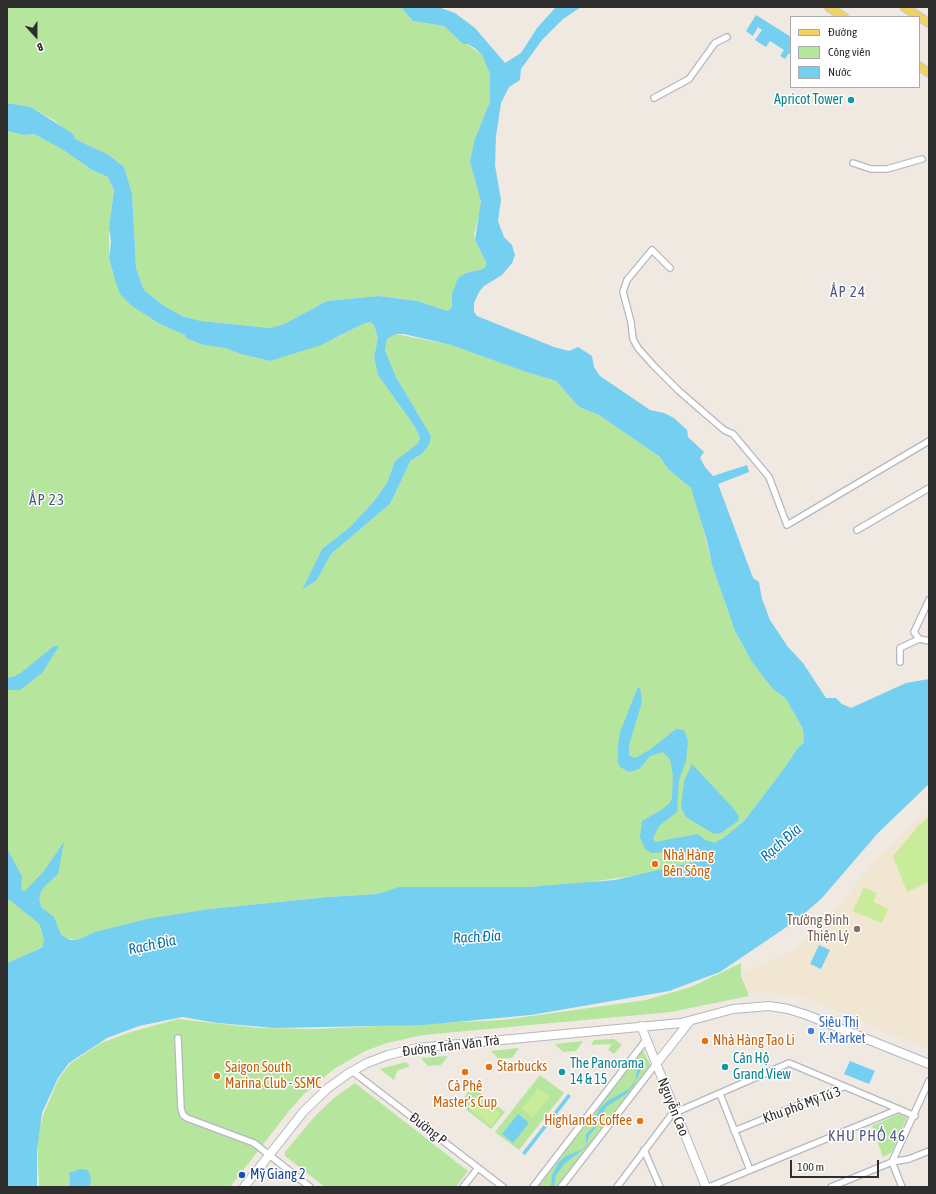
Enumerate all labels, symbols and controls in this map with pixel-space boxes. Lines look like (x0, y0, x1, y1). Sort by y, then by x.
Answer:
north arrow (16, 16, 56, 56)
legend (790, 16, 920, 88)
text: Đường (828, 25, 857, 39)
text: B (36, 41, 45, 54)
text: Công viên (828, 45, 871, 59)
text: Nước (828, 65, 851, 79)
place label: Apricot Tower (774, 92, 843, 108)
marker: Apricot Tower (846, 95, 856, 105)
district label: ẤP 24 (830, 283, 866, 301)
district label: ẤP 23 (29, 491, 65, 509)
water label: Rạch Đỉa (757, 820, 805, 866)
place label: Nhà Hàng Bên Sông (663, 848, 714, 880)
marker: Nhà Hàng Bên Sông (650, 859, 660, 869)
place label: Trường Đinh Thiện Lý (787, 913, 849, 946)
marker: Trường Đinh Thiện Lý (852, 924, 862, 934)
water label: Rạch Đỉa (452, 927, 502, 947)
water label: Rạch Đỉa (127, 931, 177, 959)
place label: Siêu Thị K-Market (819, 1015, 866, 1048)
marker: Siêu Thị K-Market (806, 1026, 816, 1036)
street label: Đường Trần Văn Trà (402, 1032, 500, 1060)
place label: Nhà Hàng Tao Li (713, 1033, 795, 1049)
marker: Nhà Hàng Tao Li (700, 1036, 710, 1046)
place label: Căn Hộ Grand View (733, 1051, 791, 1084)
place label: The Panorama 14 & 15 (570, 1056, 644, 1088)
place label: Starbucks (497, 1059, 547, 1075)
place label: Saigon South Marina Club - SSMC (225, 1060, 322, 1092)
marker: Starbucks (484, 1062, 494, 1072)
marker: Căn Hộ Grand View (720, 1062, 730, 1072)
marker: Cà Phê Master’s Cup (460, 1067, 470, 1077)
marker: The Panorama 14 & 15 (557, 1067, 567, 1077)
marker: Saigon South Marina Club - SSMC (212, 1071, 222, 1081)
street label: Nguyễn Cao (654, 1076, 692, 1138)
place label: Cà Phê Master’s Cup (433, 1079, 497, 1112)
street label: Khu phố Mỹ Tú 3 (761, 1083, 843, 1127)
street label: Đường P (406, 1109, 450, 1149)
place label: Highlands Coffee (544, 1113, 632, 1129)
marker: Highlands Coffee (635, 1116, 645, 1126)
district label: KHU PHỐ 46 (828, 1127, 906, 1145)
scale bar (792, 1152, 881, 1178)
text: 100 m (797, 1160, 824, 1174)
place label: Mỹ Giang 2 (250, 1167, 306, 1183)
marker: Mỹ Giang 2 (237, 1170, 247, 1180)

